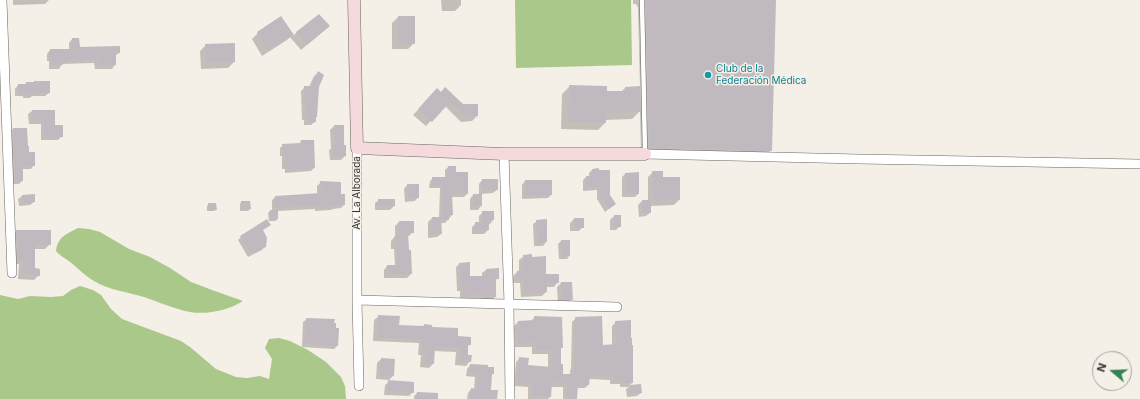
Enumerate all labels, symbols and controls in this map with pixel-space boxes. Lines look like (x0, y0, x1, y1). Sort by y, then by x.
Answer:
place label: Club de la Federación Médica (716, 63, 806, 86)
marker: Club de la Federación Médica (703, 70, 713, 80)
street label: Av. La Alborada (351, 156, 363, 230)
north arrow (1092, 351, 1132, 391)
text: N (1094, 361, 1110, 374)

